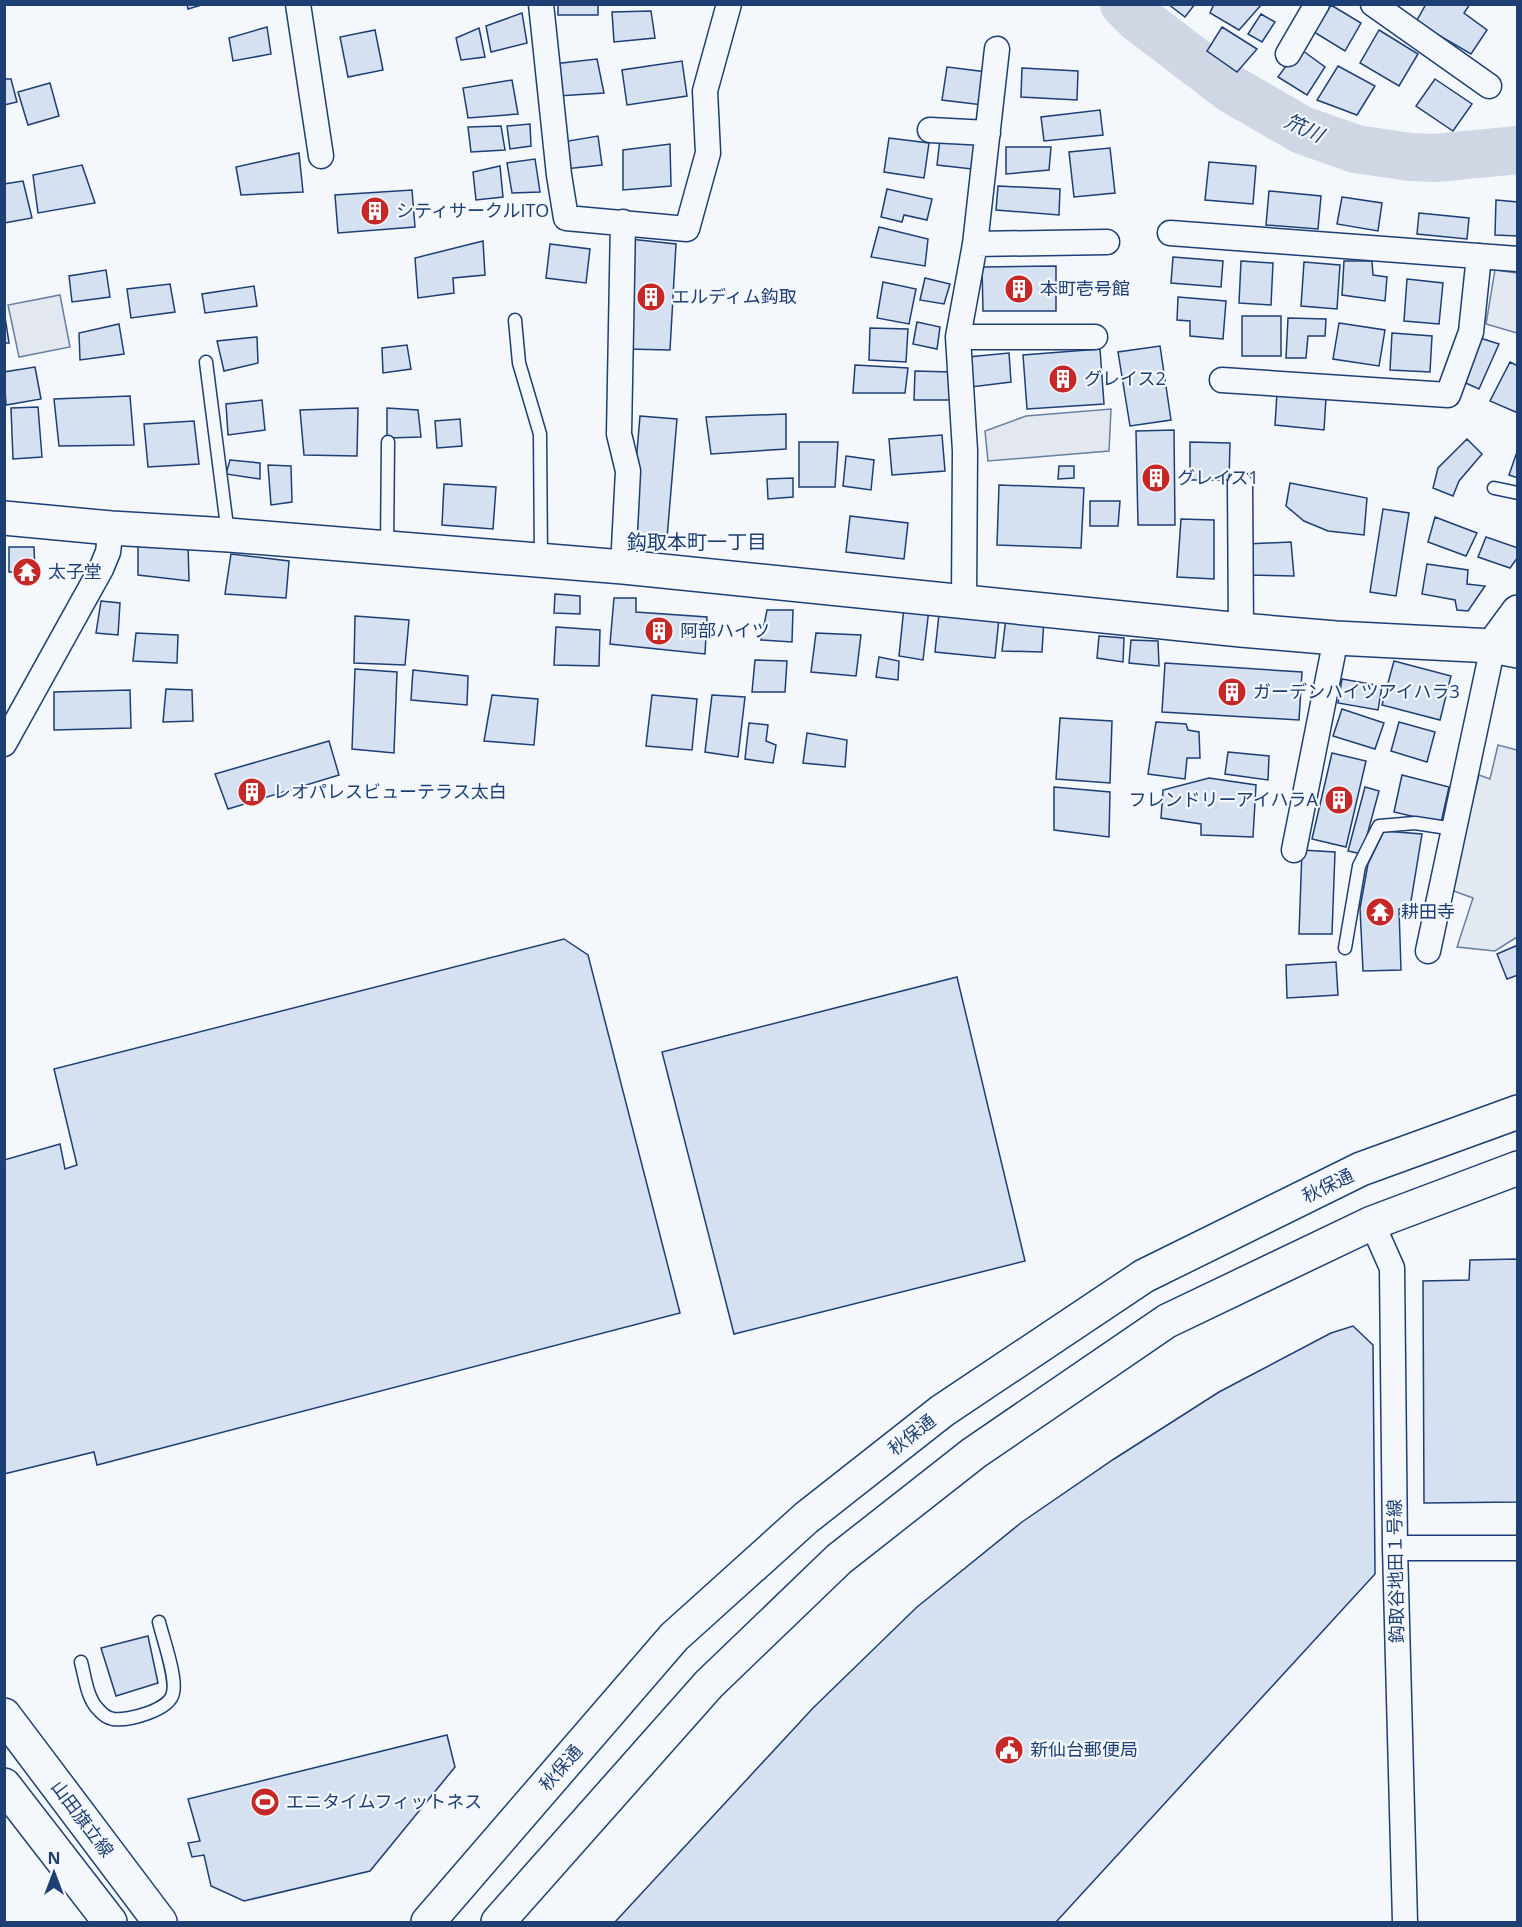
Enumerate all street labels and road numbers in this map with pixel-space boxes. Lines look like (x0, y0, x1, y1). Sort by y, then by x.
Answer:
street label: 秋保通 (1298, 1162, 1357, 1208)
street label: 秋保通 (883, 1408, 940, 1460)
street label: 鈎取谷地田１号線 (1382, 1499, 1408, 1643)
street label: 秋保通 (533, 1739, 587, 1796)
street label: 山田旗立線 (46, 1775, 119, 1862)

